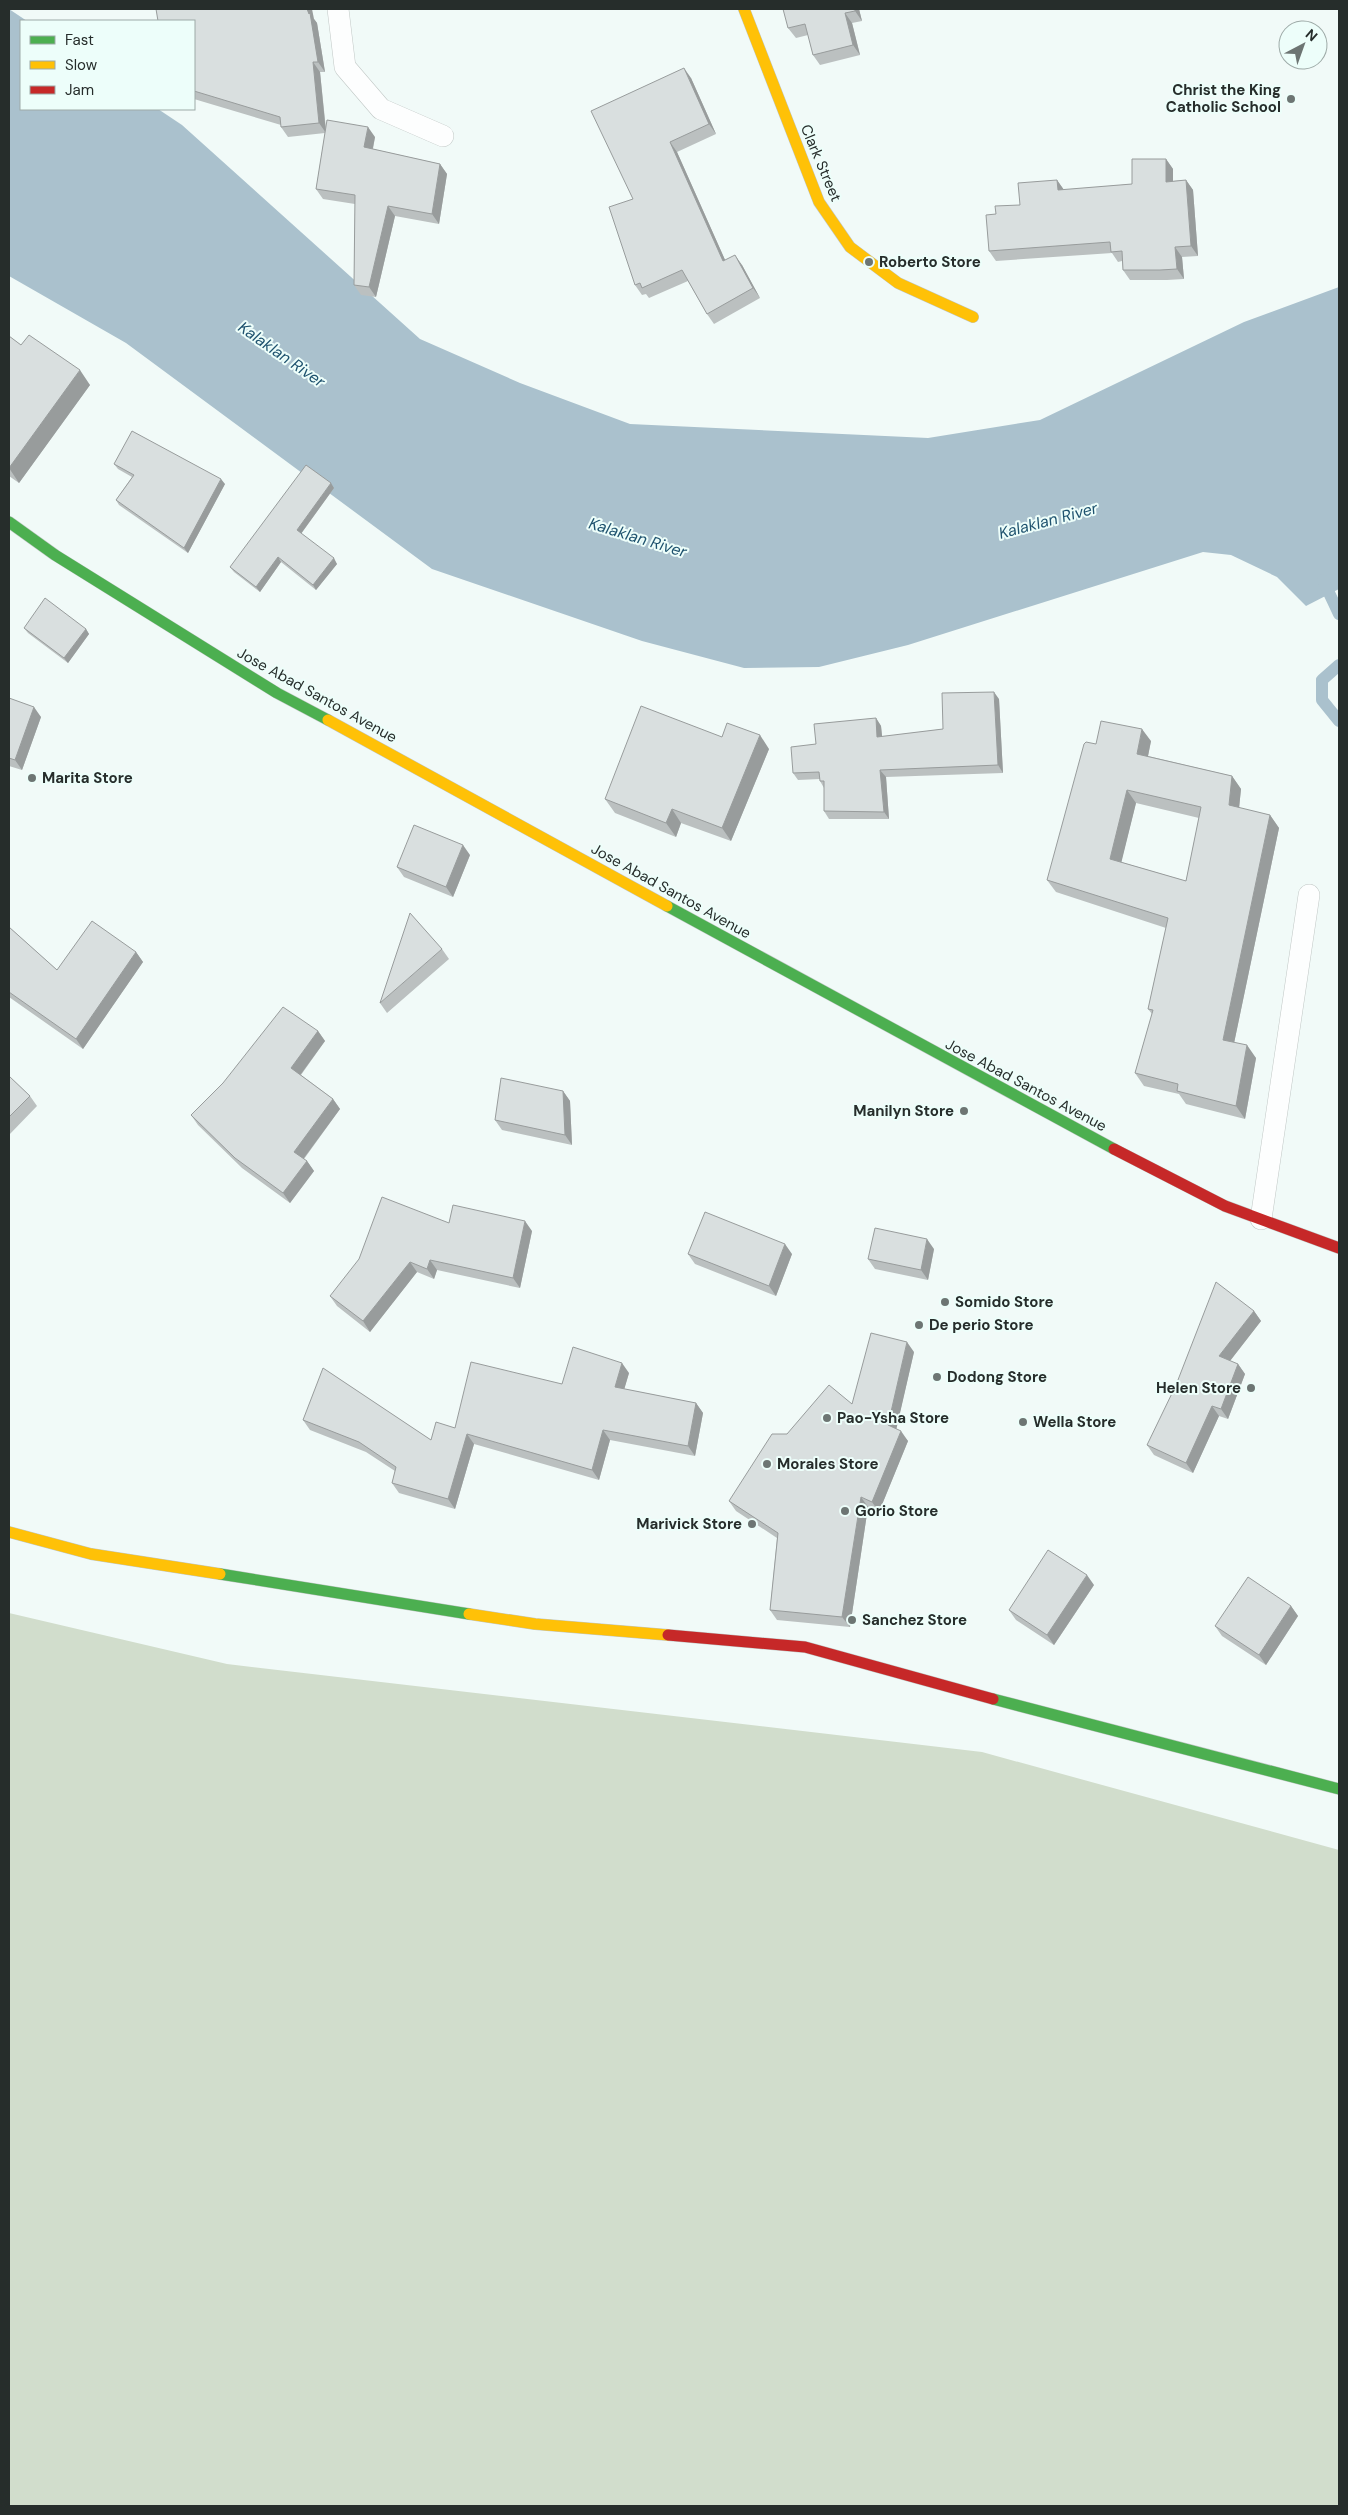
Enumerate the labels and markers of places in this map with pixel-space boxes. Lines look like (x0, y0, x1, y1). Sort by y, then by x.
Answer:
place label: Christ the King Catholic School (1166, 80, 1281, 117)
marker: Christ the King Catholic School (1285, 93, 1297, 105)
place label: Roberto Store (879, 252, 981, 272)
marker: Roberto Store (863, 256, 875, 268)
place label: Marita Store (42, 768, 133, 788)
marker: Marita Store (26, 772, 38, 784)
place label: Manilyn Store (853, 1101, 954, 1121)
marker: Manilyn Store (958, 1105, 970, 1117)
place label: Somido Store (955, 1292, 1054, 1312)
marker: Somido Store (939, 1296, 951, 1308)
place label: De perio Store (929, 1315, 1034, 1335)
marker: De perio Store (913, 1319, 925, 1331)
place label: Dodong Store (947, 1367, 1047, 1387)
marker: Dodong Store (931, 1371, 943, 1383)
place label: Helen Store (1156, 1378, 1241, 1398)
marker: Helen Store (1245, 1382, 1257, 1394)
place label: Pao-Ysha Store (837, 1408, 949, 1428)
marker: Pao-Ysha Store (821, 1412, 833, 1424)
place label: Wella Store (1033, 1412, 1116, 1432)
marker: Wella Store (1017, 1416, 1029, 1428)
place label: Morales Store (777, 1454, 878, 1474)
marker: Morales Store (761, 1458, 773, 1470)
place label: Gorio Store (855, 1501, 938, 1521)
marker: Gorio Store (839, 1505, 851, 1517)
place label: Marivick Store (636, 1514, 742, 1534)
marker: Marivick Store (746, 1518, 758, 1530)
place label: Sanchez Store (862, 1610, 967, 1630)
marker: Sanchez Store (846, 1614, 858, 1626)

